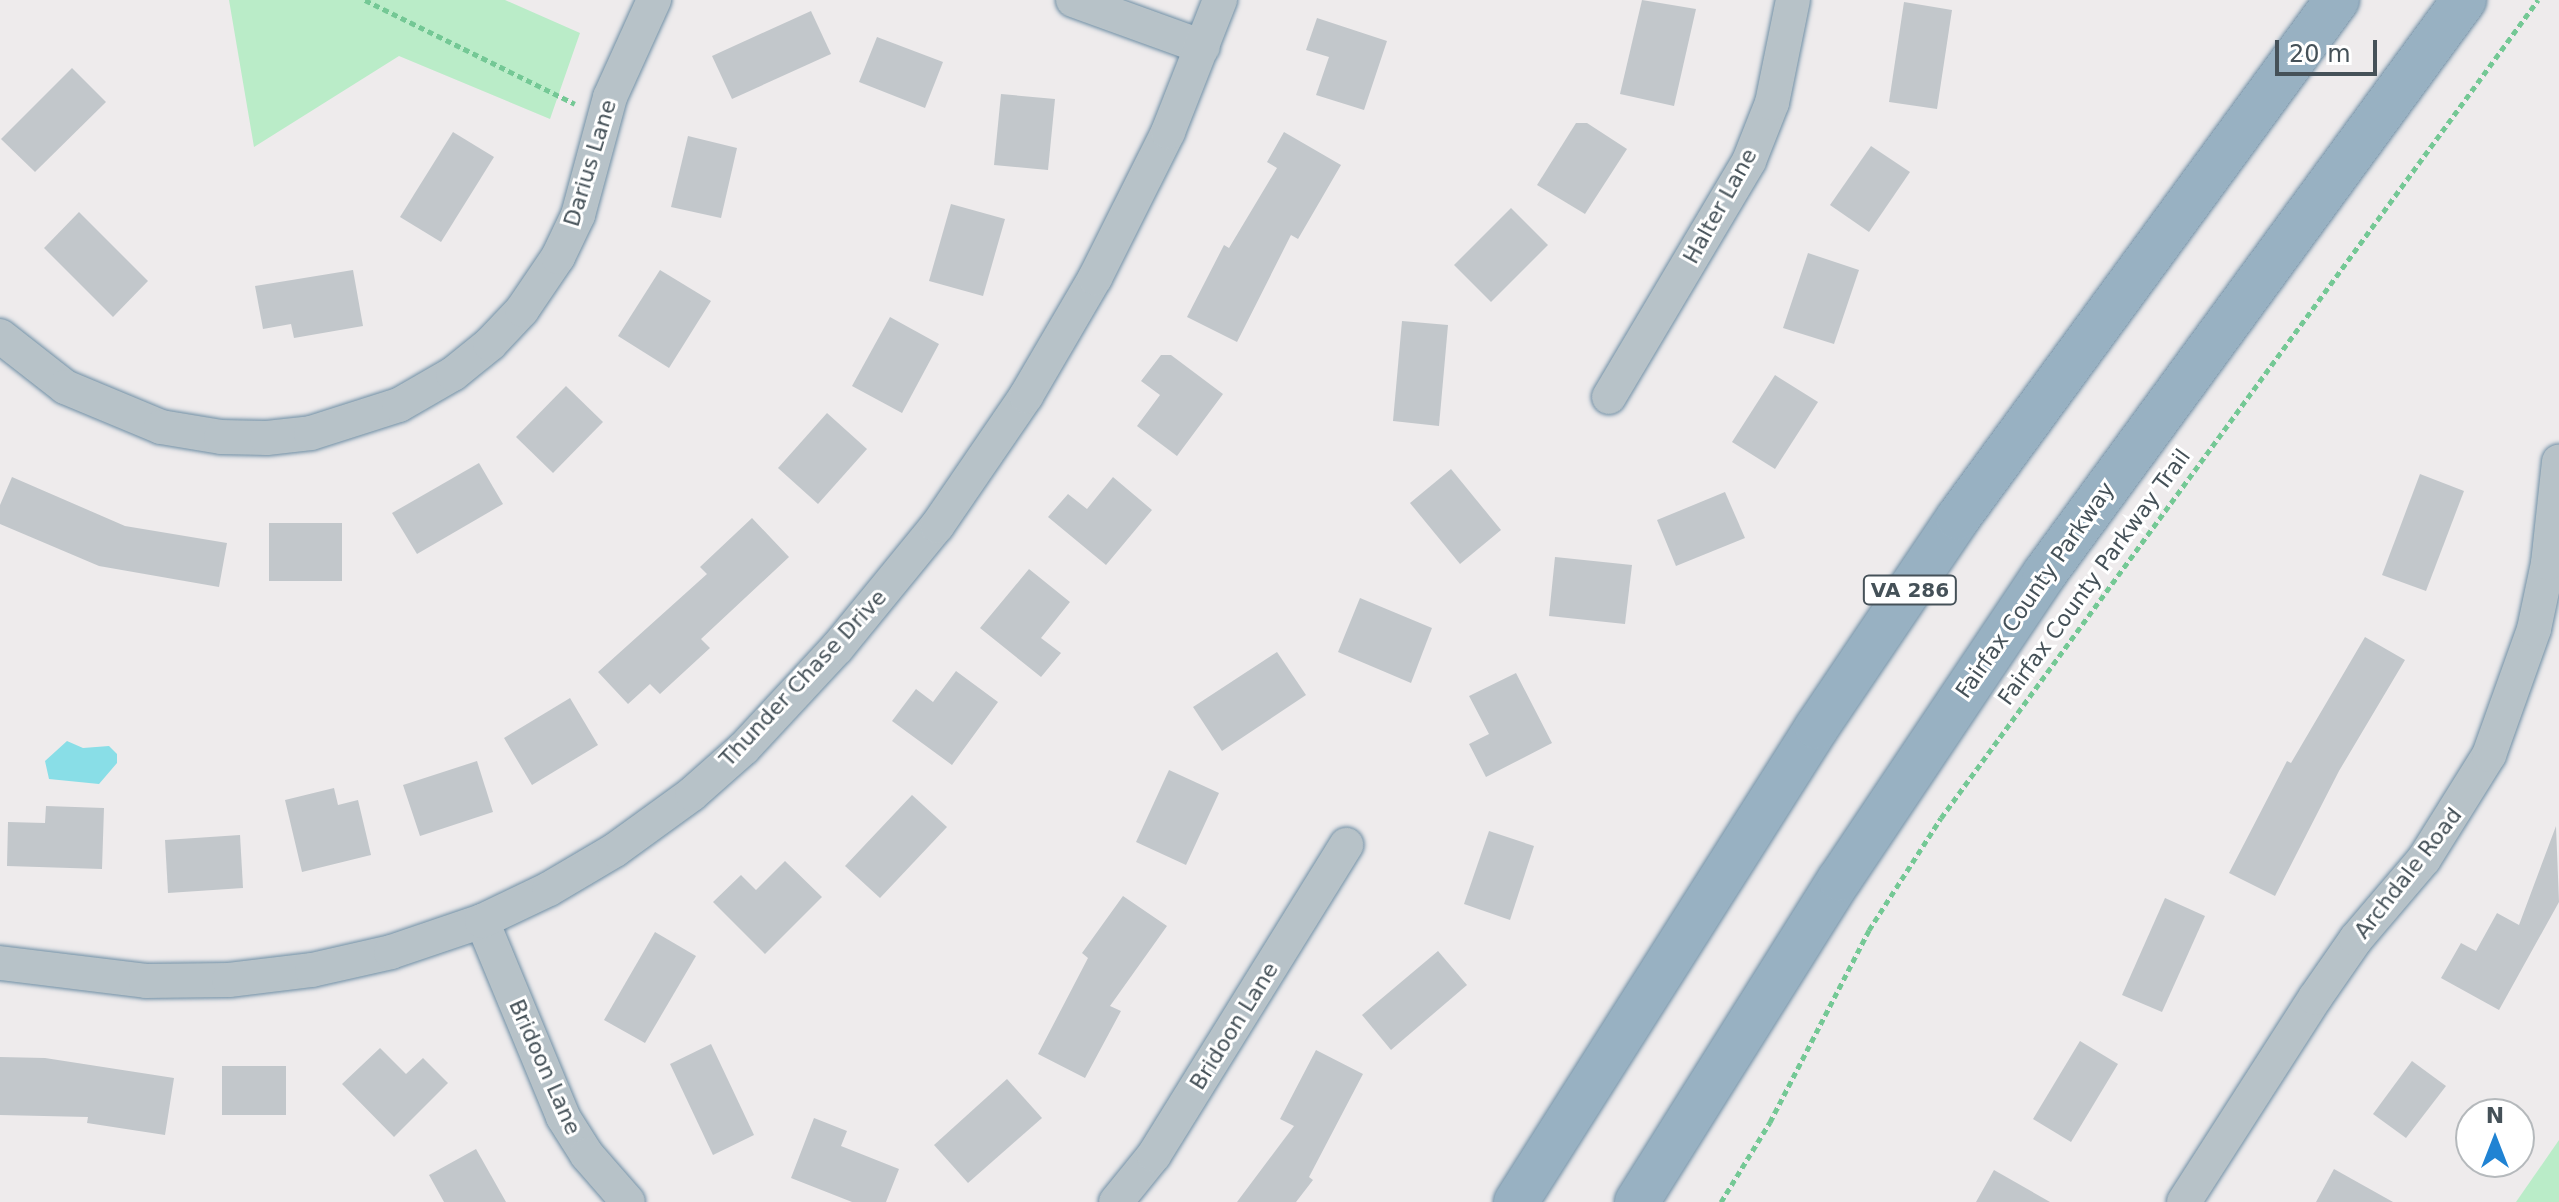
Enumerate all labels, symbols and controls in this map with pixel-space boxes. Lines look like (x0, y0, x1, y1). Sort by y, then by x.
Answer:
scale bar (2279, 24, 2381, 74)
text: 20 m (2289, 40, 2351, 68)
street label: Darius Lane (558, 96, 622, 230)
street label: Halter Lane (1678, 144, 1762, 268)
street label: Fairfax County Parkway Trail (1992, 444, 2196, 710)
street label: Fairfax County Parkway (1950, 477, 2120, 703)
road number: VA 286 (1862, 574, 1958, 606)
street label: Thunder Chase Drive (714, 584, 892, 772)
street label: Archdale Road (2349, 802, 2467, 944)
street label: Bridoon Lane (1184, 957, 1284, 1095)
street label: Bridoon Lane (503, 995, 587, 1139)
north arrow (2455, 1098, 2535, 1178)
text: N (2486, 1103, 2504, 1128)

